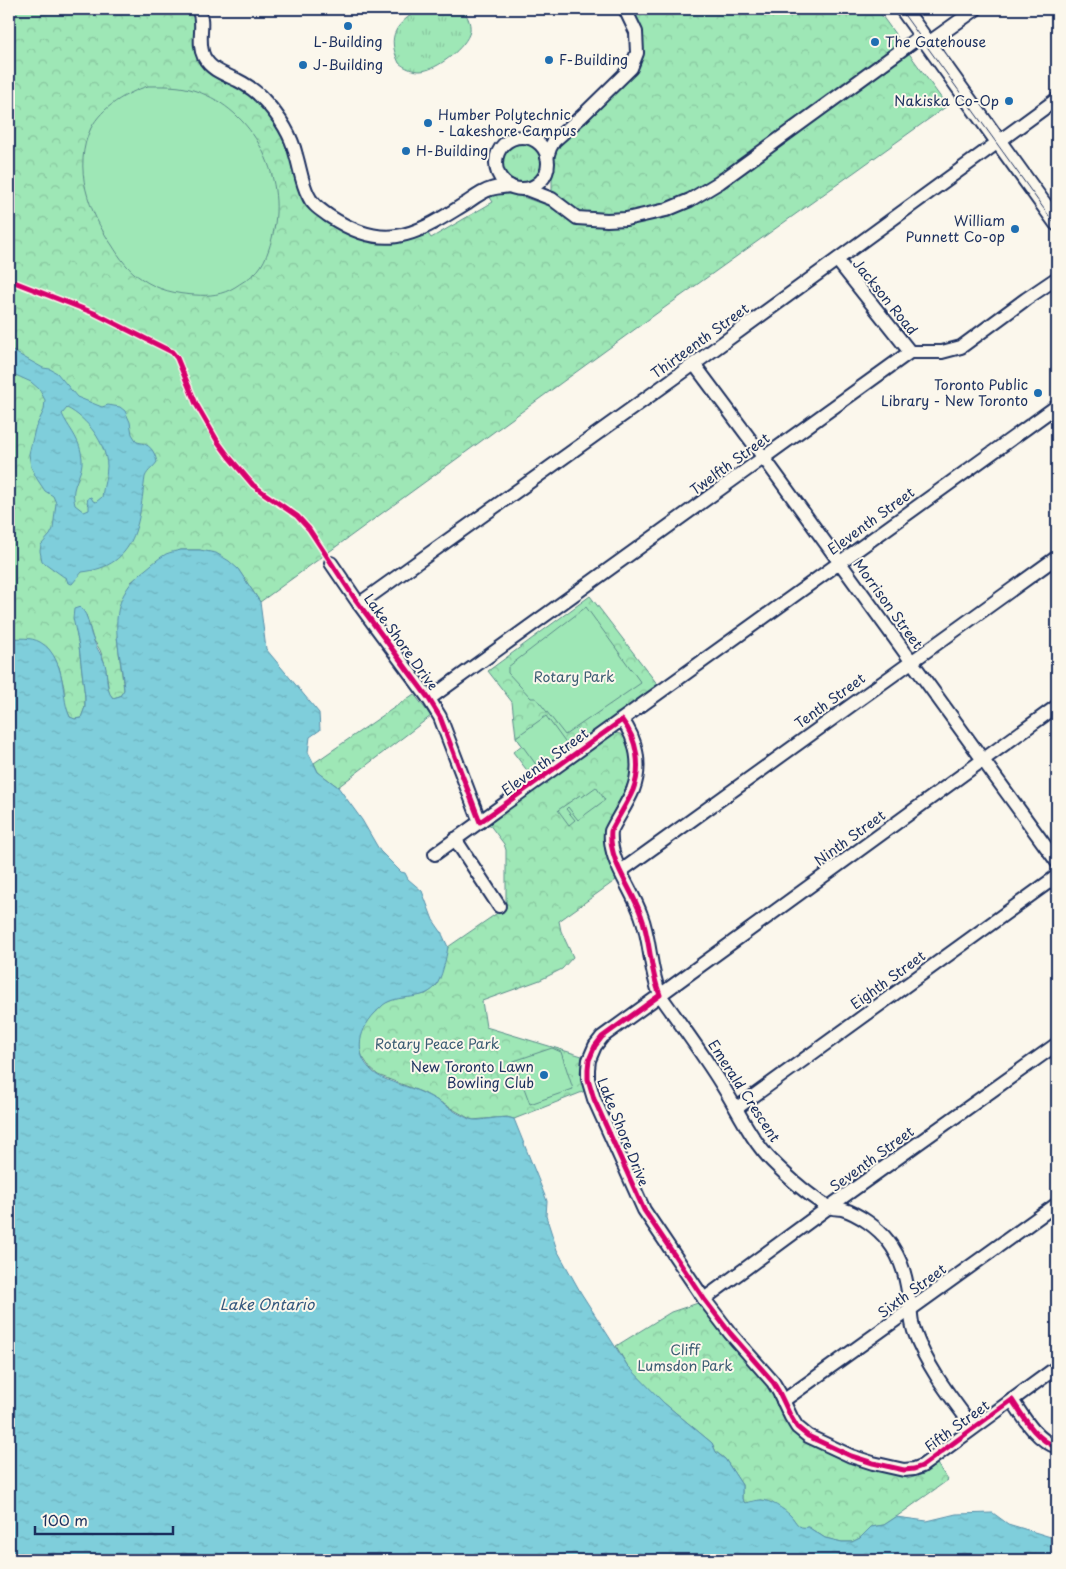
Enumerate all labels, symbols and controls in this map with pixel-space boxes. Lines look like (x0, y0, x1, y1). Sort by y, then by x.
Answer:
marker: L-Building (342, 20, 354, 32)
place label: L-Building (314, 31, 382, 52)
place label: The Gatehouse (885, 31, 986, 52)
marker: The Gatehouse (869, 36, 881, 48)
place label: F-Building (559, 49, 628, 70)
place label: J-Building (313, 54, 383, 75)
marker: F-Building (543, 54, 555, 66)
marker: J-Building (297, 59, 309, 71)
place label: Nakiska Co-Op (894, 90, 999, 111)
marker: Nakiska Co-Op (1003, 95, 1015, 107)
place label: Humber Polytechnic - Lakeshore Campus (438, 104, 576, 141)
marker: Humber Polytechnic - Lakeshore Campus (422, 117, 434, 129)
place label: H-Building (416, 140, 488, 161)
marker: H-Building (400, 145, 412, 157)
place label: William Punnett Co-op (906, 210, 1005, 247)
marker: William Punnett Co-op (1009, 223, 1021, 235)
street label: Jackson Road (848, 254, 923, 339)
street label: Thirteenth Street (646, 298, 753, 383)
place label: Toronto Public Library - New Toronto (881, 374, 1028, 411)
marker: Toronto Public Library - New Toronto (1032, 387, 1044, 399)
street label: Twelfth Street (686, 427, 774, 500)
street label: Eleventh Street (823, 482, 919, 559)
street label: Morrison Street (849, 554, 928, 653)
street label: Lake Shore Drive (359, 589, 444, 694)
park label: Rotary Park (533, 666, 615, 687)
street label: Tenth Street (790, 668, 870, 733)
street label: Eleventh Street (497, 723, 593, 800)
street label: Ninth Street (810, 805, 890, 871)
street label: Eighth Street (846, 945, 930, 1014)
park label: Rotary Peace Park (375, 1033, 500, 1054)
street label: Emerald Crescent (703, 1035, 786, 1146)
place label: New Toronto Lawn Bowling Club (410, 1056, 534, 1093)
marker: New Toronto Lawn Bowling Club (538, 1069, 550, 1081)
street label: Lake Shore Drive (592, 1075, 655, 1189)
street label: Seventh Street (825, 1121, 918, 1196)
street label: Sixth Street (873, 1258, 951, 1323)
water label: Lake Ontario (220, 1292, 315, 1315)
park label: Cliff Lumsdon Park (637, 1339, 733, 1376)
street label: Fifth Street (920, 1395, 994, 1456)
scale bar (35, 1504, 172, 1536)
text: 100 m (42, 1508, 88, 1531)

